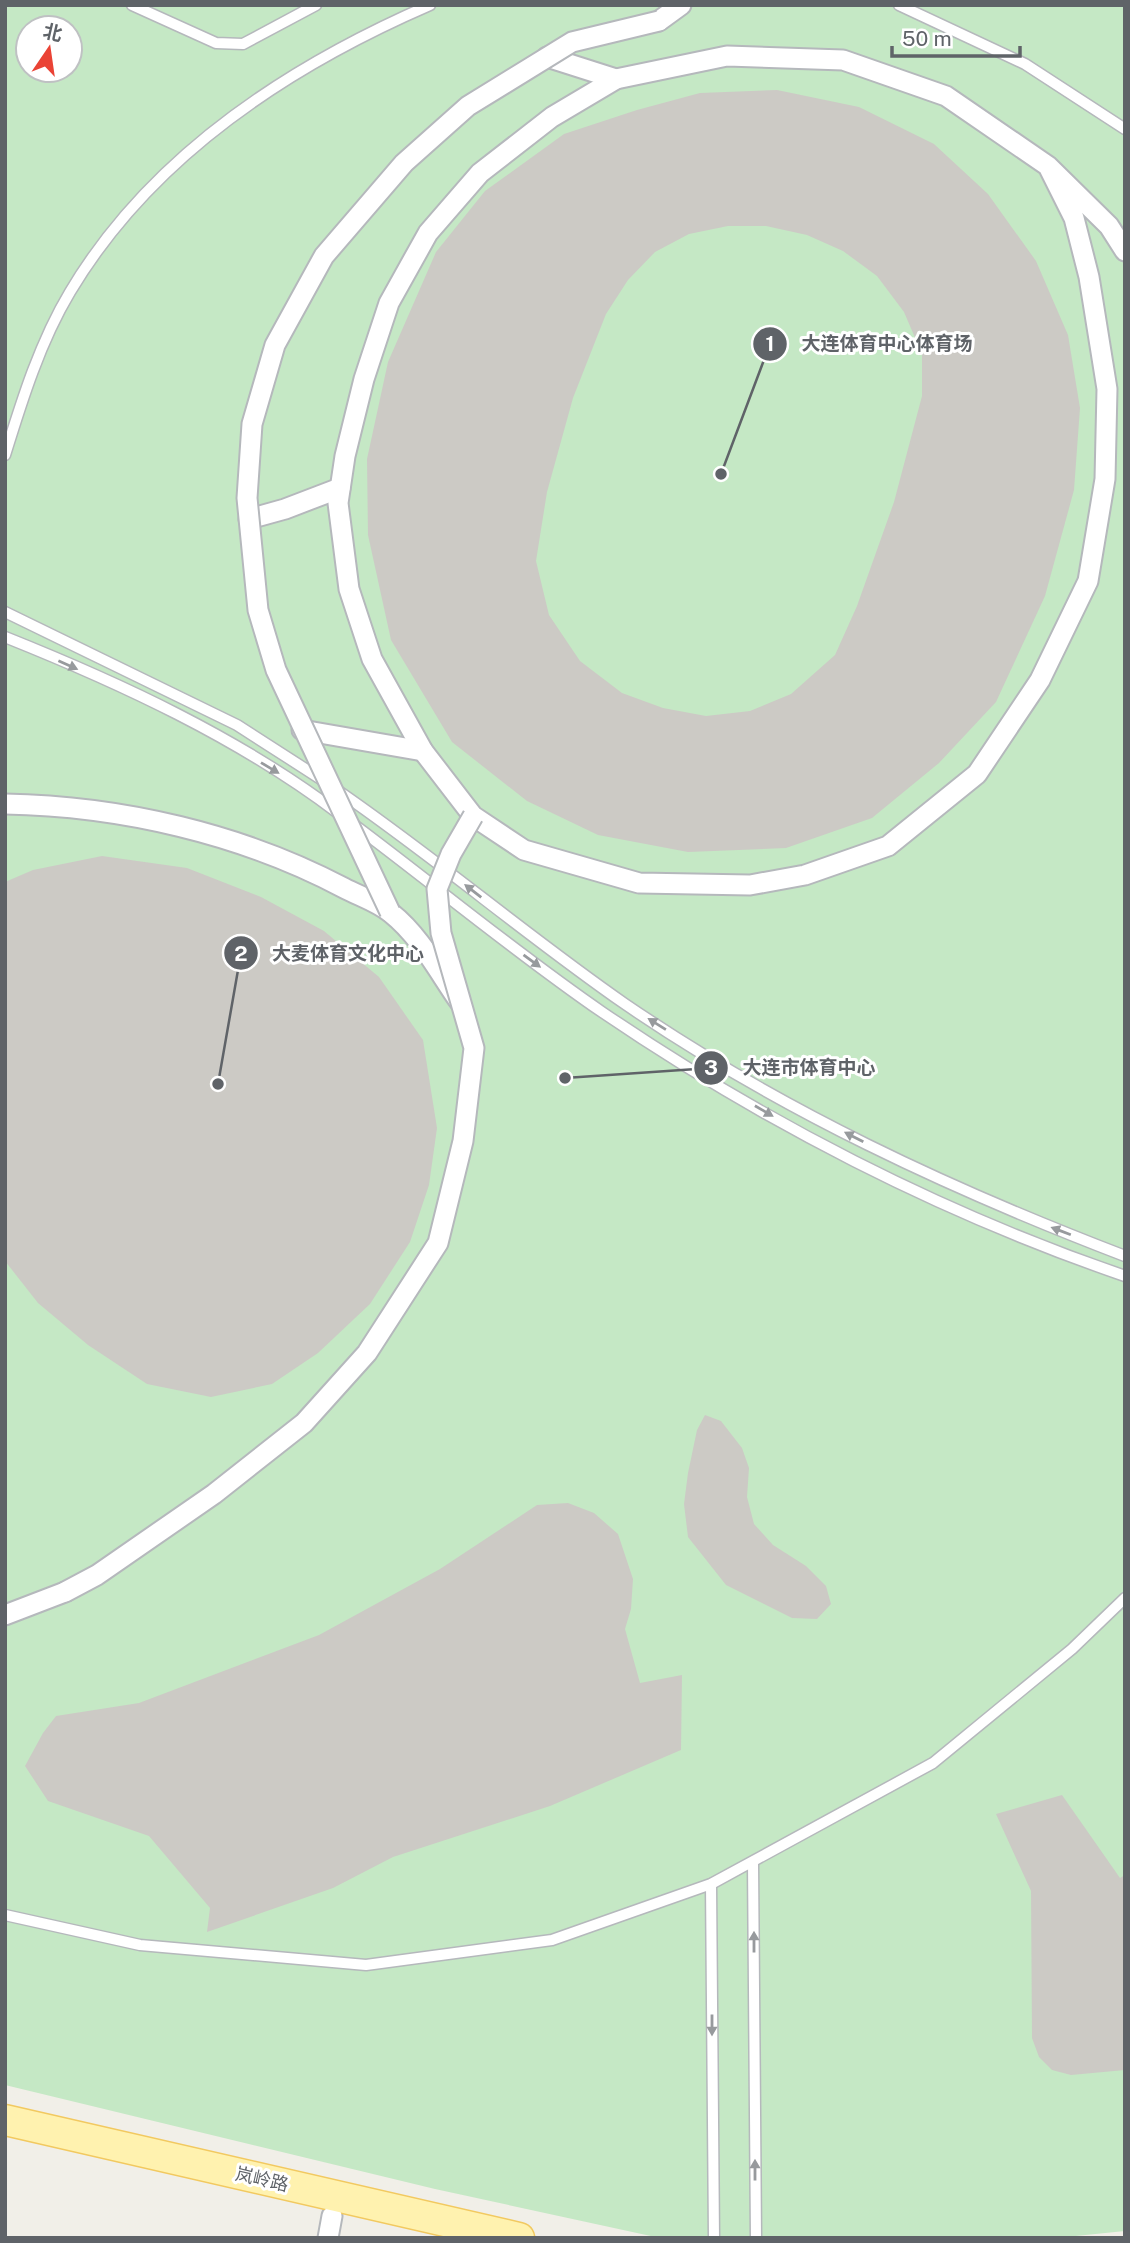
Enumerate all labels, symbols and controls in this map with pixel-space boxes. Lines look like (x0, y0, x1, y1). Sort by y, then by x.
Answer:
north arrow (14, 14, 84, 84)
scale bar (892, 14, 1020, 58)
text: 北 (41, 20, 65, 45)
text: 50 m (902, 26, 952, 51)
callout: 大连体育中心体育场 (752, 324, 986, 364)
text: 1 (766, 331, 775, 356)
text: 大连体育中心体育场 (801, 332, 973, 354)
one-way arrow (57, 660, 78, 671)
one-way arrow (261, 761, 280, 774)
one-way arrow (464, 883, 482, 898)
callout: 大麦体育文化中心 (223, 933, 438, 973)
text: 2 (234, 941, 248, 966)
text: 大麦体育文化中心 (272, 942, 424, 964)
one-way arrow (523, 954, 541, 968)
one-way arrow (647, 1018, 666, 1031)
callout: 大连市体育中心 (693, 1048, 889, 1088)
text: 3 (704, 1055, 718, 1080)
text: 大连市体育中心 (742, 1056, 876, 1078)
one-way arrow (754, 1105, 773, 1117)
one-way arrow (844, 1132, 864, 1143)
one-way arrow (1050, 1226, 1071, 1237)
one-way arrow (748, 1931, 760, 1953)
one-way arrow (706, 2014, 718, 2036)
one-way arrow (749, 2158, 761, 2180)
street label: 岚岭路 (233, 2163, 291, 2195)

